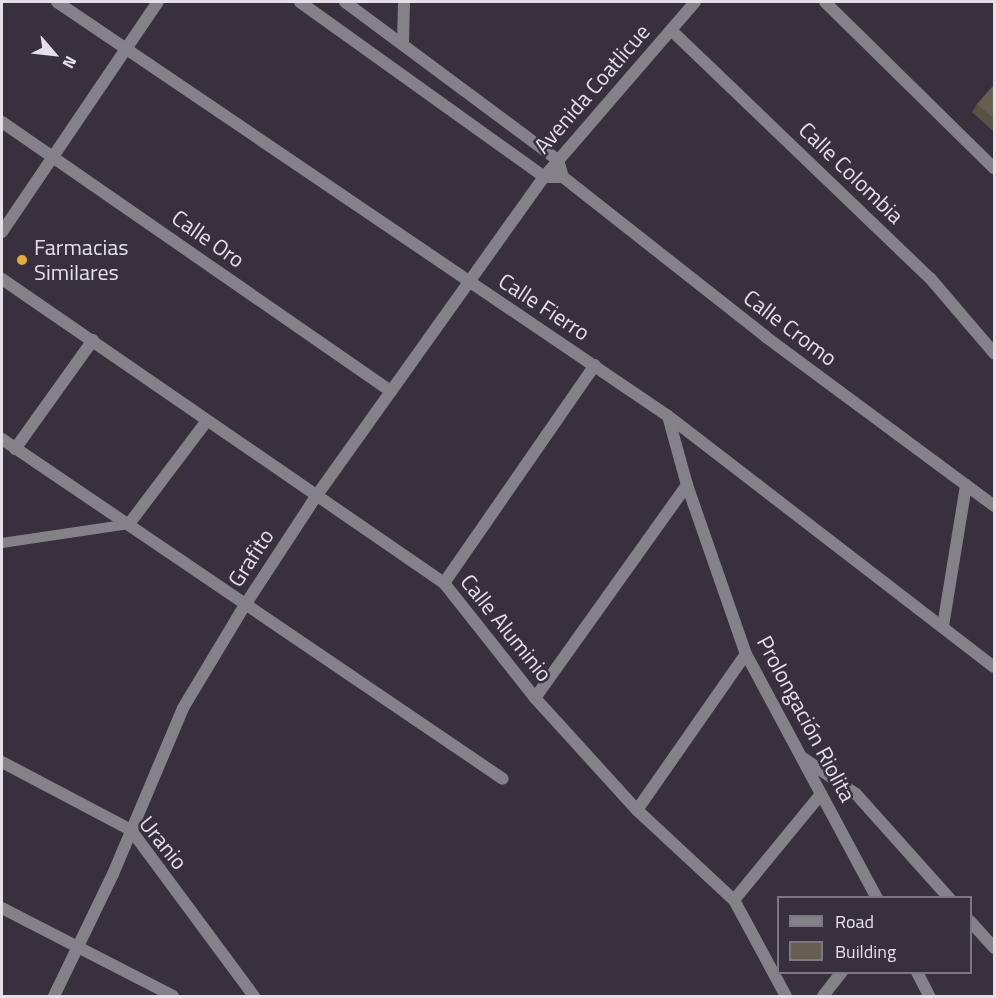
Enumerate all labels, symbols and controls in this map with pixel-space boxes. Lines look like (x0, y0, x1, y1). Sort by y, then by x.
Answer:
street label: Avenida Coatlicue (529, 19, 655, 159)
north arrow (24, 24, 84, 84)
text: N (57, 52, 83, 73)
street label: Calle Colombia (793, 117, 909, 229)
street label: Calle Oro (167, 204, 249, 274)
place label: Farmacias Similares (34, 234, 129, 286)
marker: Farmacias Similares (15, 253, 29, 267)
street label: Calle Fierro (494, 268, 594, 346)
street label: Calle Cromo (738, 284, 842, 372)
street label: Grafito (223, 524, 279, 592)
street label: Calle Aluminio (455, 569, 557, 687)
street label: Prolongación Riolita (751, 631, 861, 807)
street label: Uranio (134, 811, 192, 875)
legend (777, 896, 972, 974)
text: Road (835, 908, 874, 935)
text: Building (835, 938, 896, 965)

